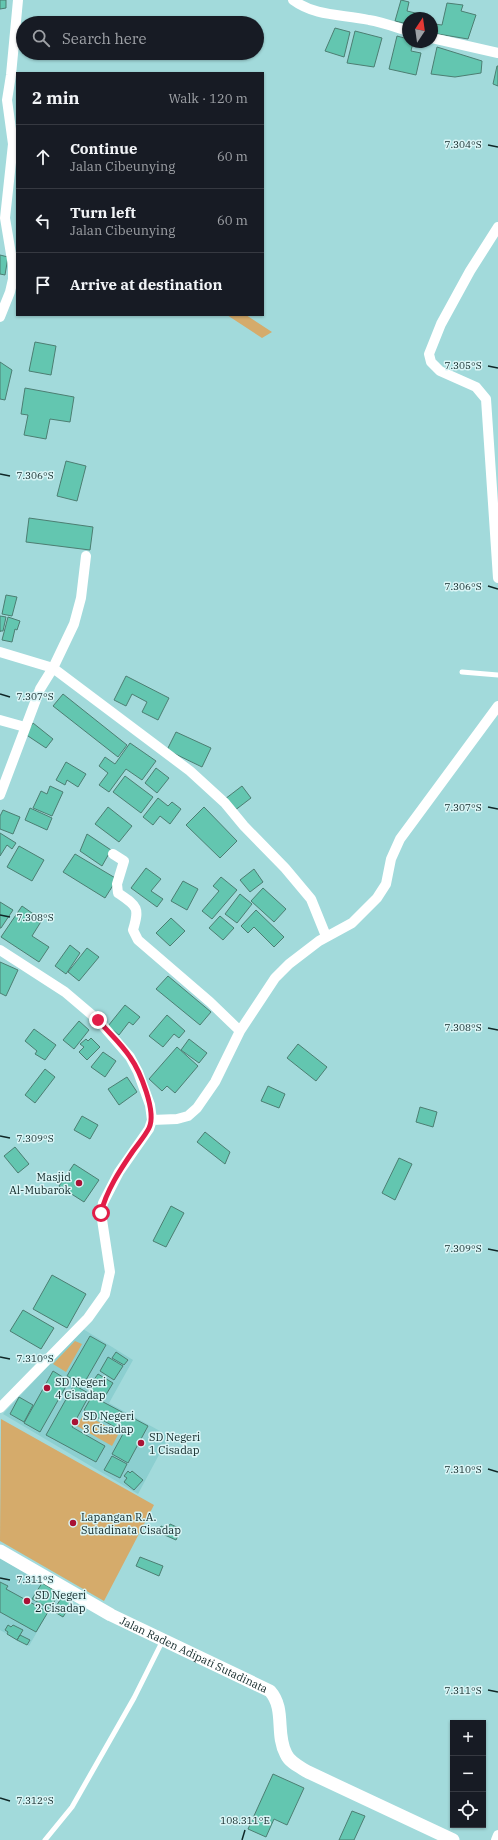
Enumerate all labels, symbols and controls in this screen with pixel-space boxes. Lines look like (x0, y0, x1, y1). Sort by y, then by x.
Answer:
north arrow (402, 12, 438, 48)
search box (16, 16, 264, 60)
icon: search (30, 27, 52, 49)
text: Search here (62, 29, 147, 48)
text: 2 min (32, 87, 80, 109)
text: Walk · 120 m (169, 90, 248, 107)
text: 7.304°S (444, 138, 482, 151)
text: Continue (70, 139, 137, 158)
icon: ahead (32, 146, 54, 168)
text: 60 m (217, 148, 248, 165)
text: Jalan Cibeunying (70, 158, 175, 175)
text: Turn left (70, 203, 136, 222)
icon: left (32, 210, 54, 232)
text: 60 m (217, 212, 248, 229)
text: Jalan Cibeunying (70, 222, 175, 239)
icon: arrive (32, 274, 54, 296)
text: Arrive at destination (70, 275, 222, 294)
text: 7.305°S (444, 359, 482, 372)
text: 7.306°S (16, 469, 54, 482)
text: 7.306°S (444, 580, 482, 593)
text: 7.307°S (16, 690, 54, 703)
text: 7.307°S (444, 801, 482, 814)
text: 7.308°S (16, 911, 54, 924)
route end (89, 1011, 107, 1029)
text: 7.308°S (444, 1021, 482, 1034)
text: 7.309°S (16, 1132, 54, 1145)
place label: Masjid Al-Mubarok (9, 1170, 72, 1197)
marker: Masjid Al-Mubarok (74, 1178, 84, 1188)
route start (92, 1204, 110, 1222)
text: 7.309°S (444, 1242, 482, 1255)
text: 7.310°S (16, 1352, 54, 1365)
place label: SD Negeri 4 Cisadap (55, 1375, 107, 1402)
marker: SD Negeri 4 Cisadap (42, 1383, 52, 1393)
place label: SD Negeri 3 Cisadap (83, 1409, 135, 1436)
marker: SD Negeri 3 Cisadap (70, 1417, 80, 1427)
place label: SD Negeri 1 Cisadap (149, 1430, 201, 1457)
marker: SD Negeri 1 Cisadap (136, 1438, 146, 1448)
text: 7.310°S (444, 1463, 482, 1476)
place label: Lapangan R.A. Sutadinata Cisadap (81, 1510, 181, 1537)
marker: Lapangan R.A. Sutadinata Cisadap (68, 1518, 78, 1528)
text: 7.311°S (16, 1573, 54, 1586)
place label: SD Negeri 2 Cisadap (35, 1588, 87, 1615)
marker: SD Negeri 2 Cisadap (22, 1596, 32, 1606)
street label: Jalan Raden Adipati Sutadinata (118, 1613, 270, 1696)
text: 7.311°S (444, 1684, 482, 1697)
map controls (450, 1720, 486, 1828)
button: + (450, 1720, 486, 1756)
button: − (450, 1756, 486, 1792)
button: locate (450, 1792, 486, 1828)
text: 7.312°S (16, 1794, 54, 1807)
text: 108.311°E (220, 1814, 270, 1827)

